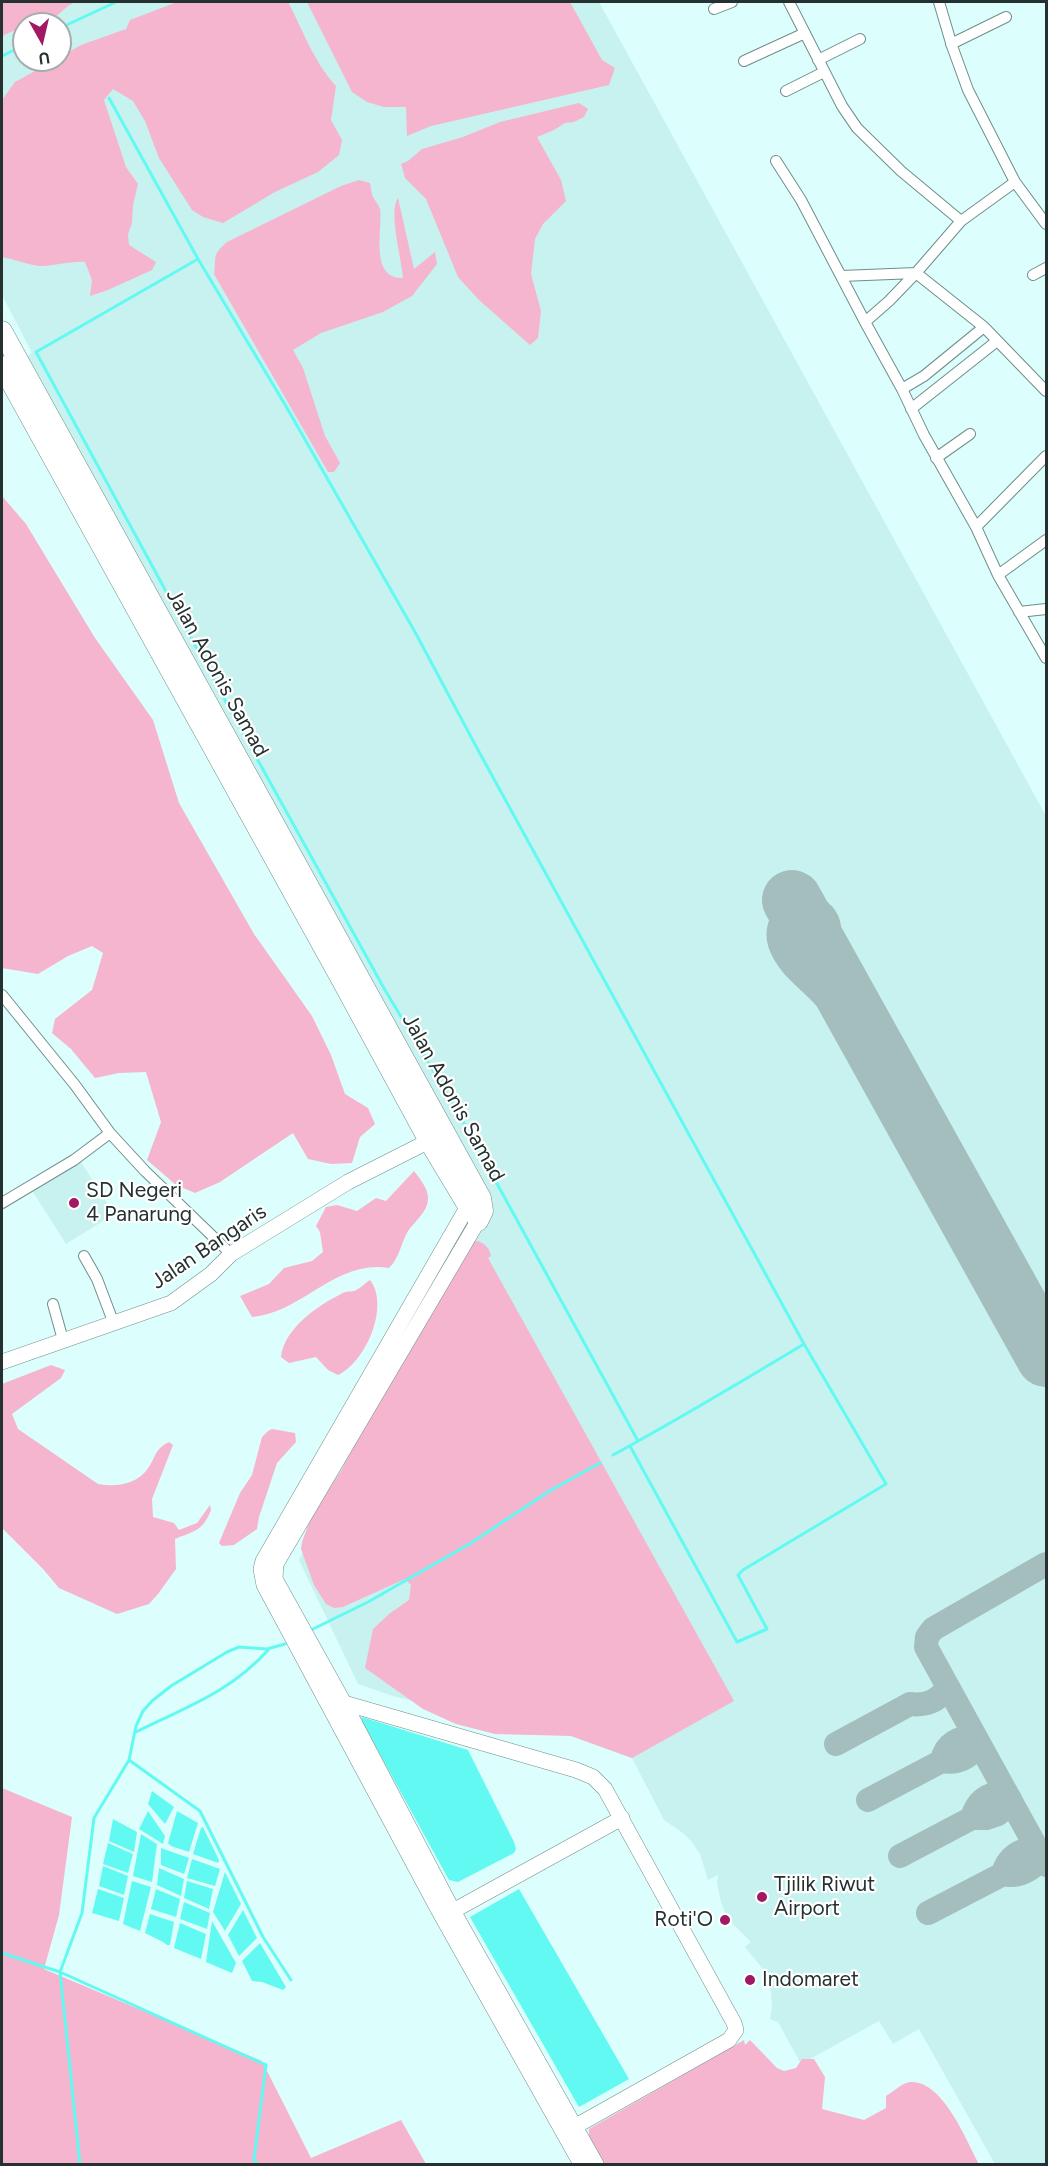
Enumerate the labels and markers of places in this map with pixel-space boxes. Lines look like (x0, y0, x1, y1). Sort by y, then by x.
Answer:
place label: SD Negeri 4 Panarung (86, 1178, 192, 1228)
marker: SD Negeri 4 Panarung (67, 1196, 81, 1210)
place label: Tjilik Riwut Airport (774, 1872, 875, 1922)
marker: Tjilik Riwut Airport (755, 1890, 769, 1904)
place label: Roti'O (654, 1907, 713, 1933)
marker: Roti'O (718, 1913, 732, 1927)
place label: Indomaret (762, 1967, 859, 1993)
marker: Indomaret (743, 1973, 757, 1987)

